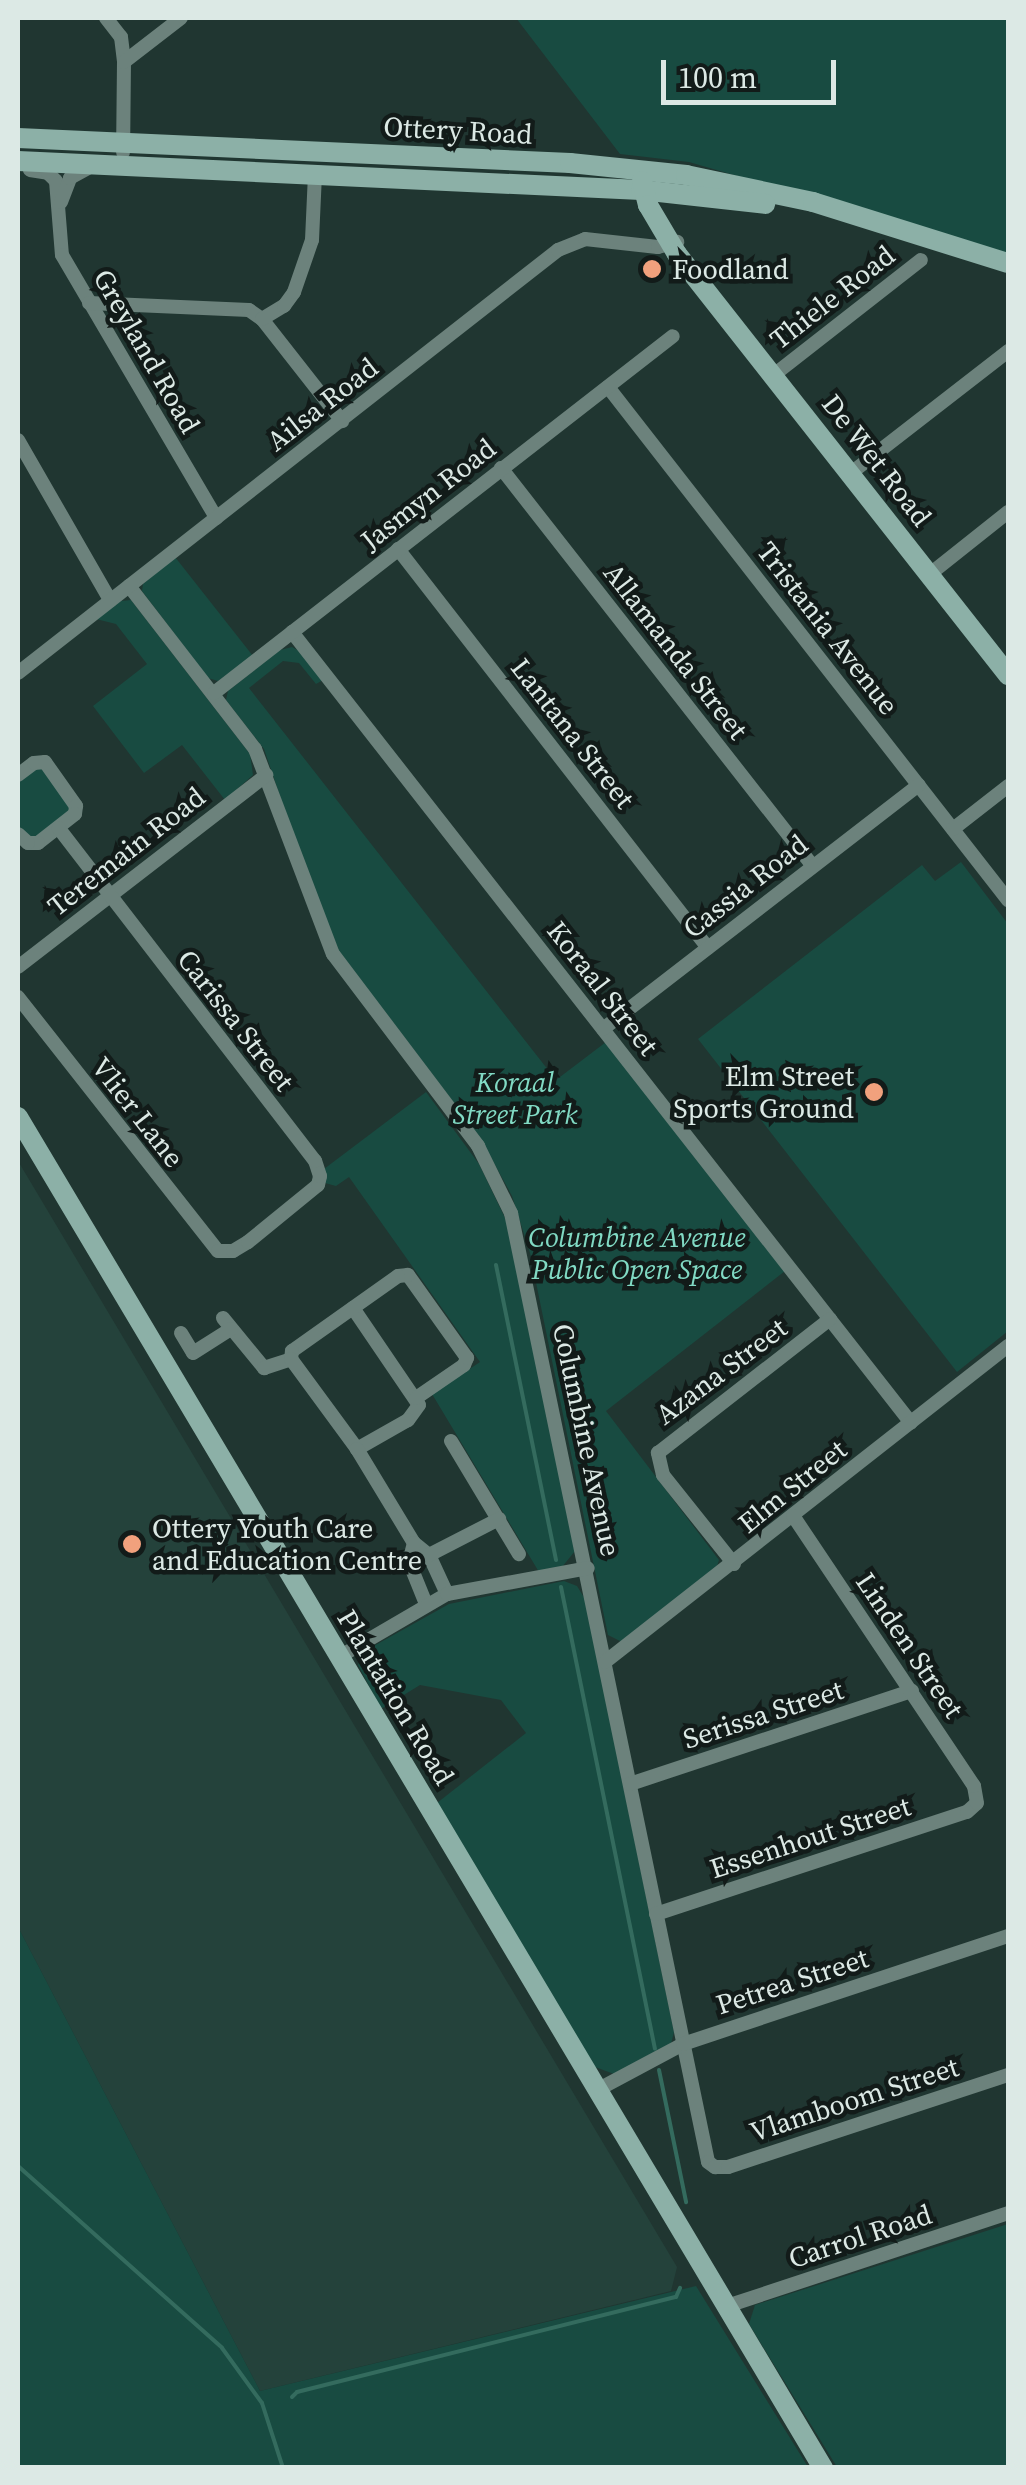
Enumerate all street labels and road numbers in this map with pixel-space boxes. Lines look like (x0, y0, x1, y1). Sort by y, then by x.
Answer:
street label: Ottery Road (383, 109, 533, 151)
street label: Thiele Road (763, 238, 901, 356)
street label: Greyland Road (87, 263, 207, 439)
street label: Ailsa Road (260, 350, 384, 458)
street label: De Wet Road (815, 387, 939, 533)
street label: Jasmyn Road (354, 431, 502, 557)
street label: Tristania Avenue (750, 535, 906, 721)
street label: Allamanda Street (597, 556, 755, 746)
street label: Lantana Street (504, 651, 642, 815)
street label: Teremain Road (41, 779, 211, 923)
street label: Cassia Road (676, 827, 814, 945)
street label: Koraal Street (540, 914, 666, 1062)
street label: Carissa Street (171, 943, 301, 1097)
street label: Vlier Lane (85, 1050, 191, 1174)
street label: Azana Street (649, 1311, 793, 1431)
street label: Columbine Avenue (546, 1321, 628, 1559)
street label: Elm Street (731, 1432, 853, 1540)
street label: Linden Street (849, 1566, 971, 1724)
street label: Plantation Road (330, 1603, 462, 1791)
street label: Serissa Street (679, 1672, 847, 1756)
street label: Essenhout Street (706, 1789, 914, 1885)
street label: Petrea Street (712, 1941, 872, 2021)
street label: Vlamboom Street (745, 2049, 963, 2149)
street label: Carrol Road (784, 2197, 936, 2275)

